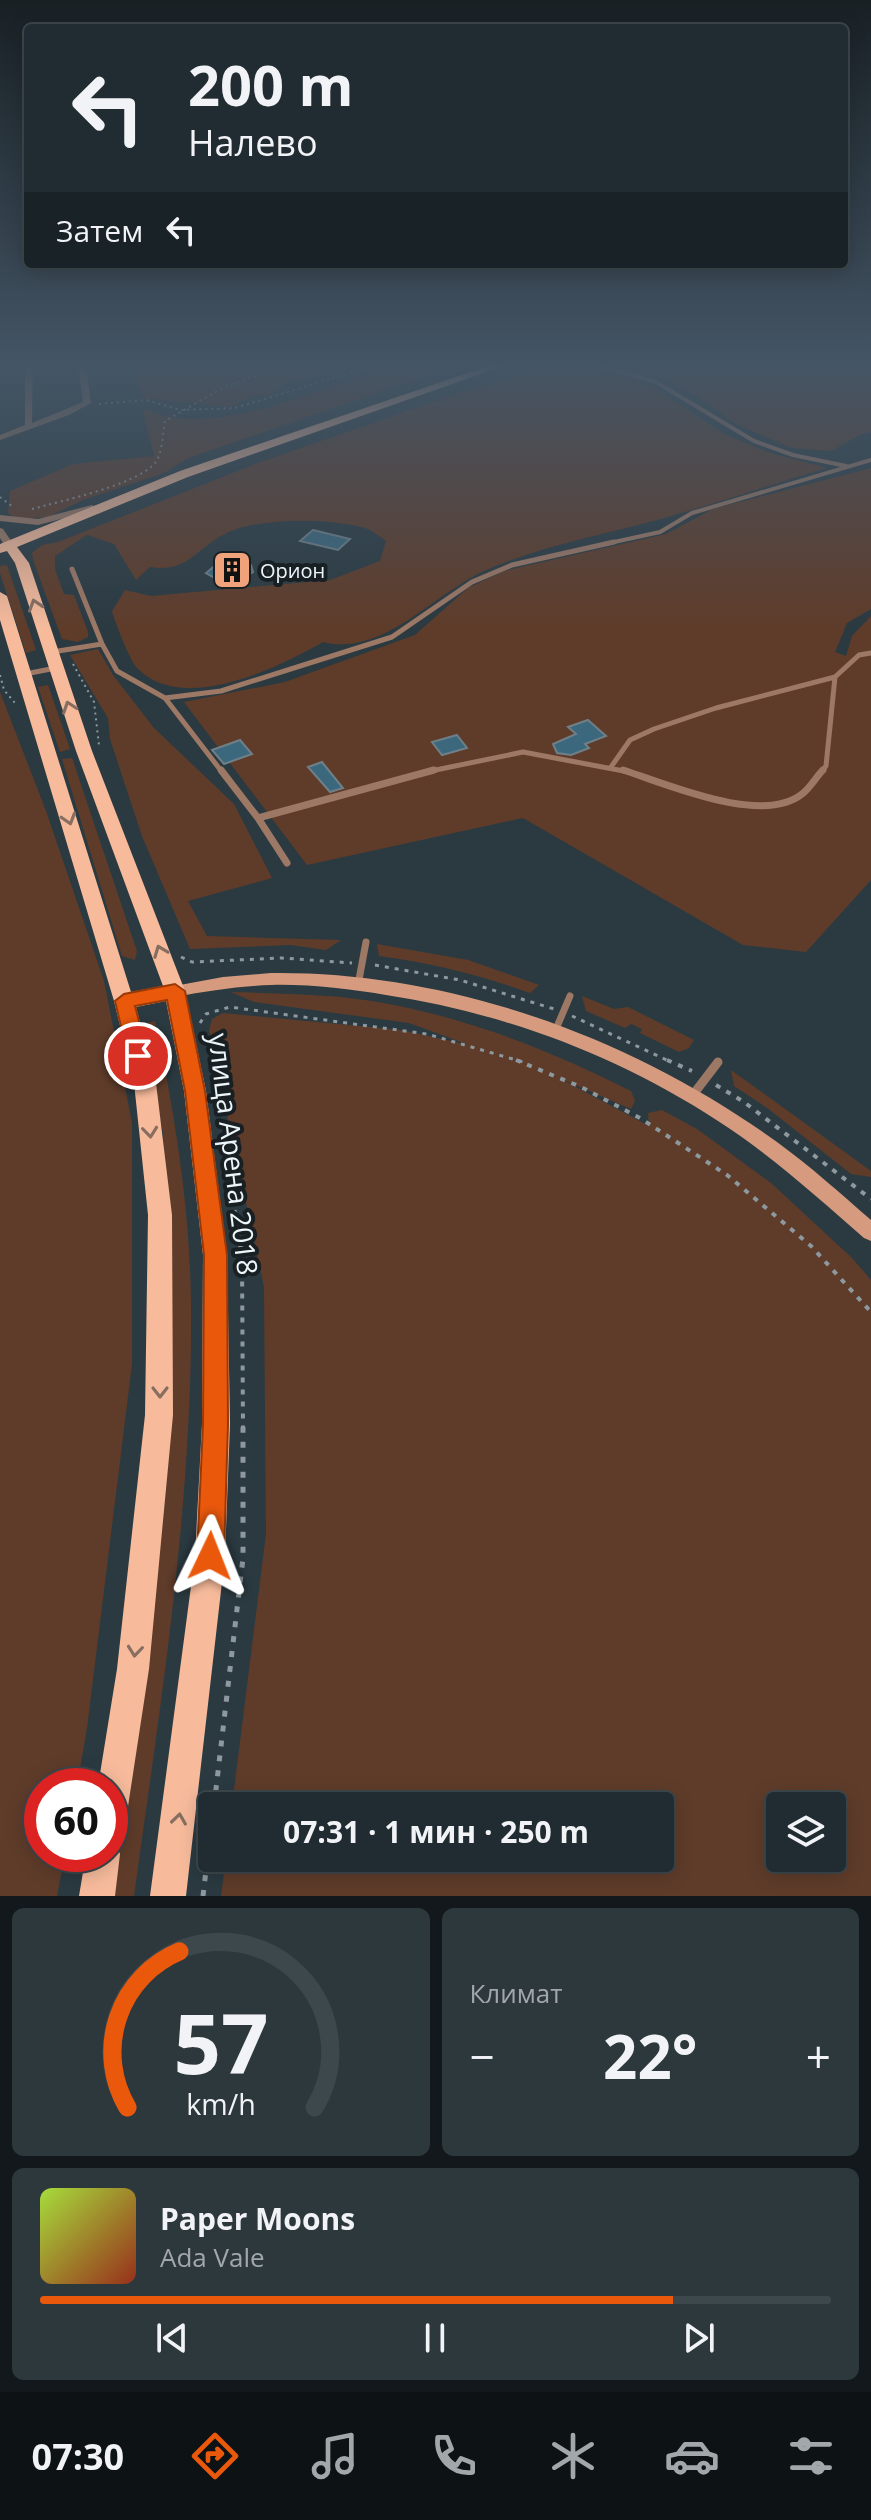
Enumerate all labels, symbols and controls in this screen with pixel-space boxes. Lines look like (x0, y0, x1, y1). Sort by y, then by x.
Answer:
text: 200 m (188, 46, 354, 122)
icon: left (56, 56, 160, 160)
text: Налево (188, 118, 318, 167)
icon: left (159, 208, 203, 252)
text: Затем (56, 210, 143, 251)
building icon: Орион (211, 549, 253, 591)
place label: Орион (260, 557, 325, 584)
one-way arrow (28, 599, 44, 613)
one-way arrow (63, 701, 79, 715)
one-way arrow (60, 811, 76, 825)
one-way arrow (153, 945, 170, 959)
pin (104, 1022, 172, 1090)
street label: улица Арена 2018 (200, 1031, 268, 1277)
icon: arrive (116, 1034, 160, 1078)
one-way arrow (142, 1126, 159, 1139)
one-way arrow (151, 1386, 168, 1399)
position arrow (168, 1514, 252, 1598)
one-way arrow (126, 1645, 143, 1658)
speed limit sign: 60 (24, 1768, 128, 1872)
map controls (766, 1792, 846, 1872)
button: layers (766, 1792, 846, 1872)
text: 07:31 · 1 мин · 250 m (283, 1811, 589, 1852)
one-way arrow (170, 1812, 187, 1826)
text: Климат (470, 1975, 563, 2011)
text: 57 (173, 1985, 268, 2098)
text: 22° (603, 2015, 697, 2097)
text: − (470, 2026, 495, 2086)
text: + (806, 2026, 831, 2086)
text: km/h (186, 2084, 255, 2123)
text: Paper Moons (160, 2198, 355, 2239)
text: Ada Vale (160, 2239, 265, 2275)
icon: previous (150, 2316, 194, 2360)
icon: pause (413, 2316, 457, 2360)
icon: next (677, 2316, 721, 2360)
icon: directions (187, 2428, 243, 2484)
icon: music (307, 2428, 363, 2484)
icon: phone (426, 2428, 482, 2484)
icon: climate (545, 2428, 601, 2484)
icon: car (664, 2428, 720, 2484)
icon: filters (783, 2428, 839, 2484)
text: 07:30 (32, 2432, 124, 2481)

